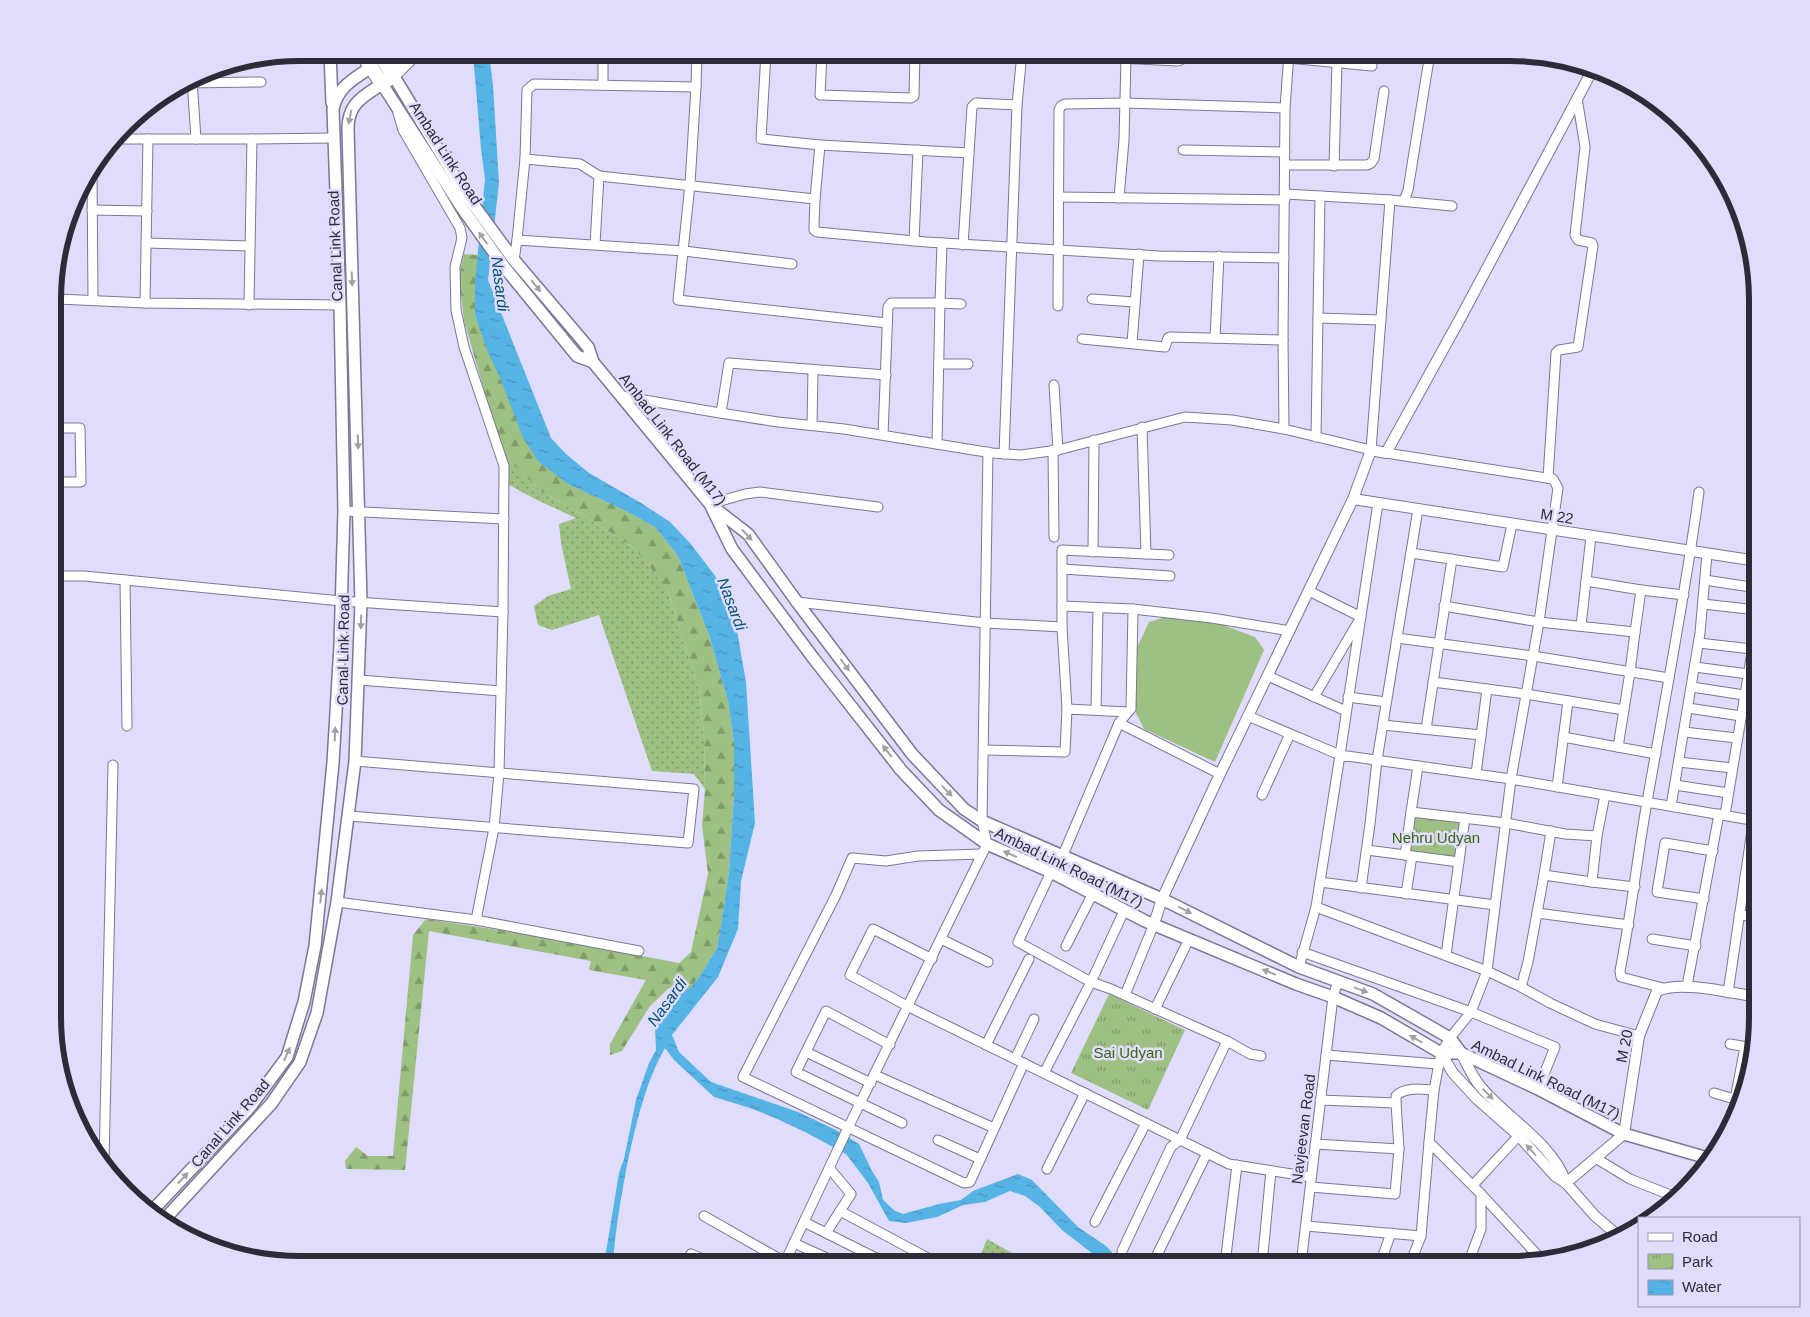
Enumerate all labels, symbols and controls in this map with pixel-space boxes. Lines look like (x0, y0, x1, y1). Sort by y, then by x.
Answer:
street label: Ambad Link Road (406, 98, 486, 208)
one-way arrow (345, 110, 353, 126)
street label: Canal Link Road (325, 190, 345, 302)
one-way arrow (478, 232, 489, 245)
water label: Nasardi (488, 256, 512, 313)
one-way arrow (349, 272, 357, 288)
one-way arrow (531, 279, 542, 292)
street label: Ambad Link Road (M17) (616, 370, 730, 508)
one-way arrow (354, 434, 362, 450)
street label: M 22 (1539, 505, 1575, 527)
one-way arrow (741, 529, 753, 541)
water label: Nasardi (714, 575, 750, 633)
street label: Canal Link Road (334, 594, 352, 706)
one-way arrow (356, 614, 364, 630)
one-way arrow (839, 658, 850, 671)
one-way arrow (332, 726, 340, 742)
one-way arrow (881, 745, 892, 758)
one-way arrow (941, 785, 953, 797)
street label: Ambad Link Road (M17) (992, 824, 1146, 910)
park label: Nehru Udyan (1392, 829, 1480, 846)
one-way arrow (1003, 850, 1017, 858)
one-way arrow (317, 888, 325, 904)
one-way arrow (1177, 906, 1192, 914)
one-way arrow (1262, 968, 1276, 976)
water label: Nasardi (644, 974, 690, 1029)
one-way arrow (1354, 987, 1369, 994)
street label: M 20 (1612, 1028, 1636, 1064)
one-way arrow (1410, 1034, 1423, 1043)
street label: Ambad Link Road (M17) (1469, 1036, 1623, 1122)
park label: Sai Udyan (1093, 1044, 1163, 1061)
one-way arrow (284, 1047, 292, 1061)
street label: Navjeevan Road (1288, 1073, 1318, 1185)
street label: Canal Link Road (187, 1076, 273, 1170)
one-way arrow (1481, 1087, 1493, 1099)
one-way arrow (1525, 1145, 1537, 1157)
one-way arrow (177, 1172, 189, 1184)
legend (1638, 1217, 1800, 1307)
text: Road (1682, 1228, 1718, 1245)
text: Park (1682, 1253, 1713, 1270)
text: Water (1682, 1278, 1721, 1295)

